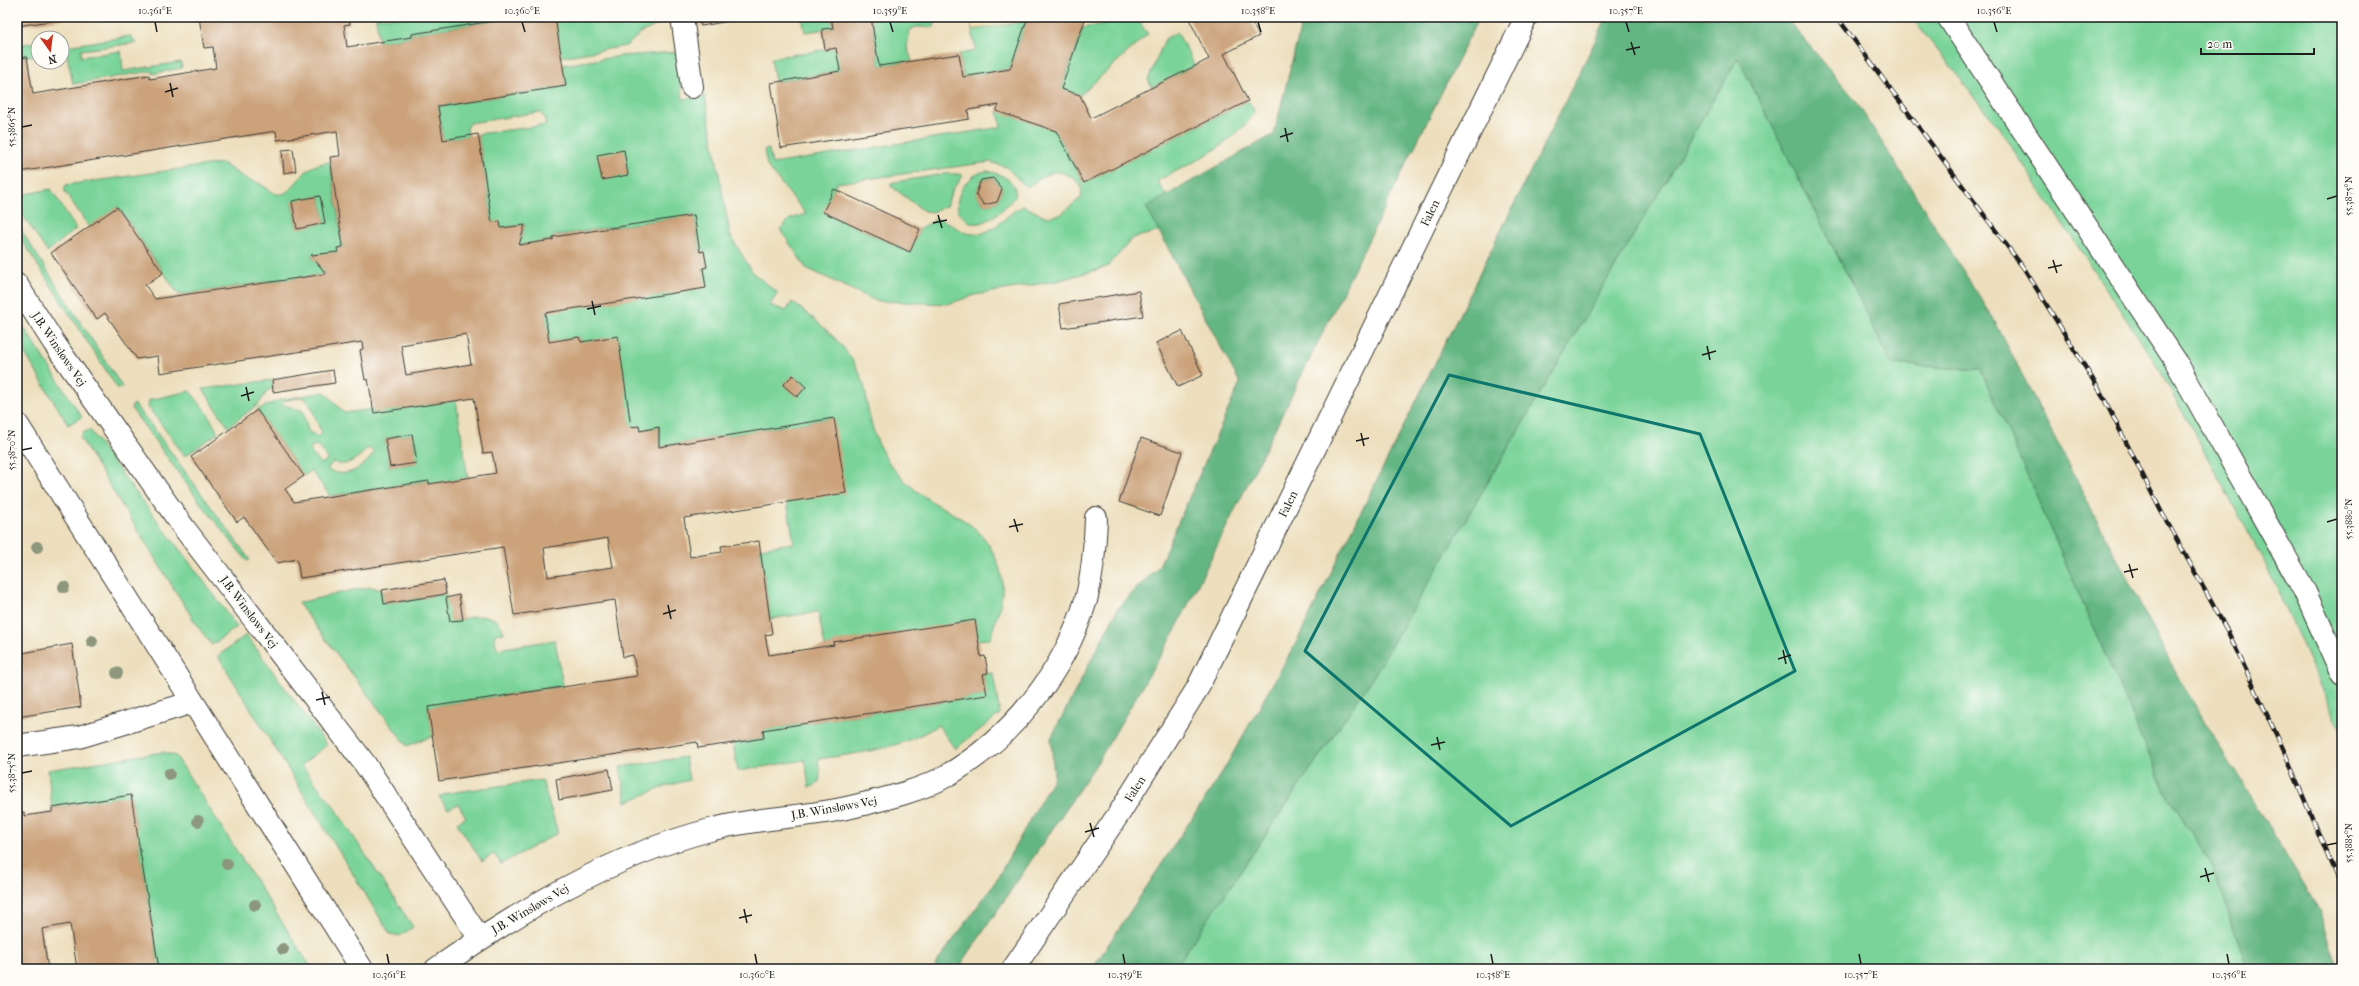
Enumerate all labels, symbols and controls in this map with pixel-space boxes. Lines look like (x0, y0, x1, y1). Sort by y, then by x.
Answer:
text: 10.361°E (138, 5, 172, 17)
text: 10.360°E (504, 5, 540, 17)
text: 10.359°E (873, 5, 907, 17)
text: 10.358°E (1241, 5, 1275, 17)
text: 10.357°E (1609, 5, 1643, 17)
text: 10.356°E (1977, 5, 2011, 17)
north arrow (30, 30, 70, 70)
scale bar (2201, 30, 2314, 56)
text: 20 m (2207, 37, 2232, 51)
text: N (46, 52, 58, 67)
text: 55.3865°N (6, 106, 18, 147)
text: 55.3875°N (2343, 176, 2355, 216)
street label: Falen (1418, 197, 1442, 229)
street label: J.B. Winsløws Vej (28, 308, 89, 389)
text: 55.3870°N (6, 429, 18, 471)
street label: Falen (1276, 488, 1300, 520)
text: 55.3880°N (2343, 498, 2355, 540)
street label: J.B. Winsløws Vej (217, 572, 281, 651)
text: 55.3875°N (6, 753, 18, 793)
street label: Falen (1122, 773, 1148, 805)
street label: J.B. Winsløws Vej (789, 794, 878, 823)
text: 55.3885°N (2343, 822, 2355, 863)
street label: J.B. Winsløws Vej (488, 881, 571, 937)
text: 10.361°E (372, 969, 406, 981)
text: 10.360°E (739, 969, 775, 981)
text: 10.359°E (1108, 969, 1142, 981)
text: 10.358°E (1476, 969, 1510, 981)
text: 10.357°E (1844, 969, 1878, 981)
text: 10.356°E (2212, 969, 2246, 981)

